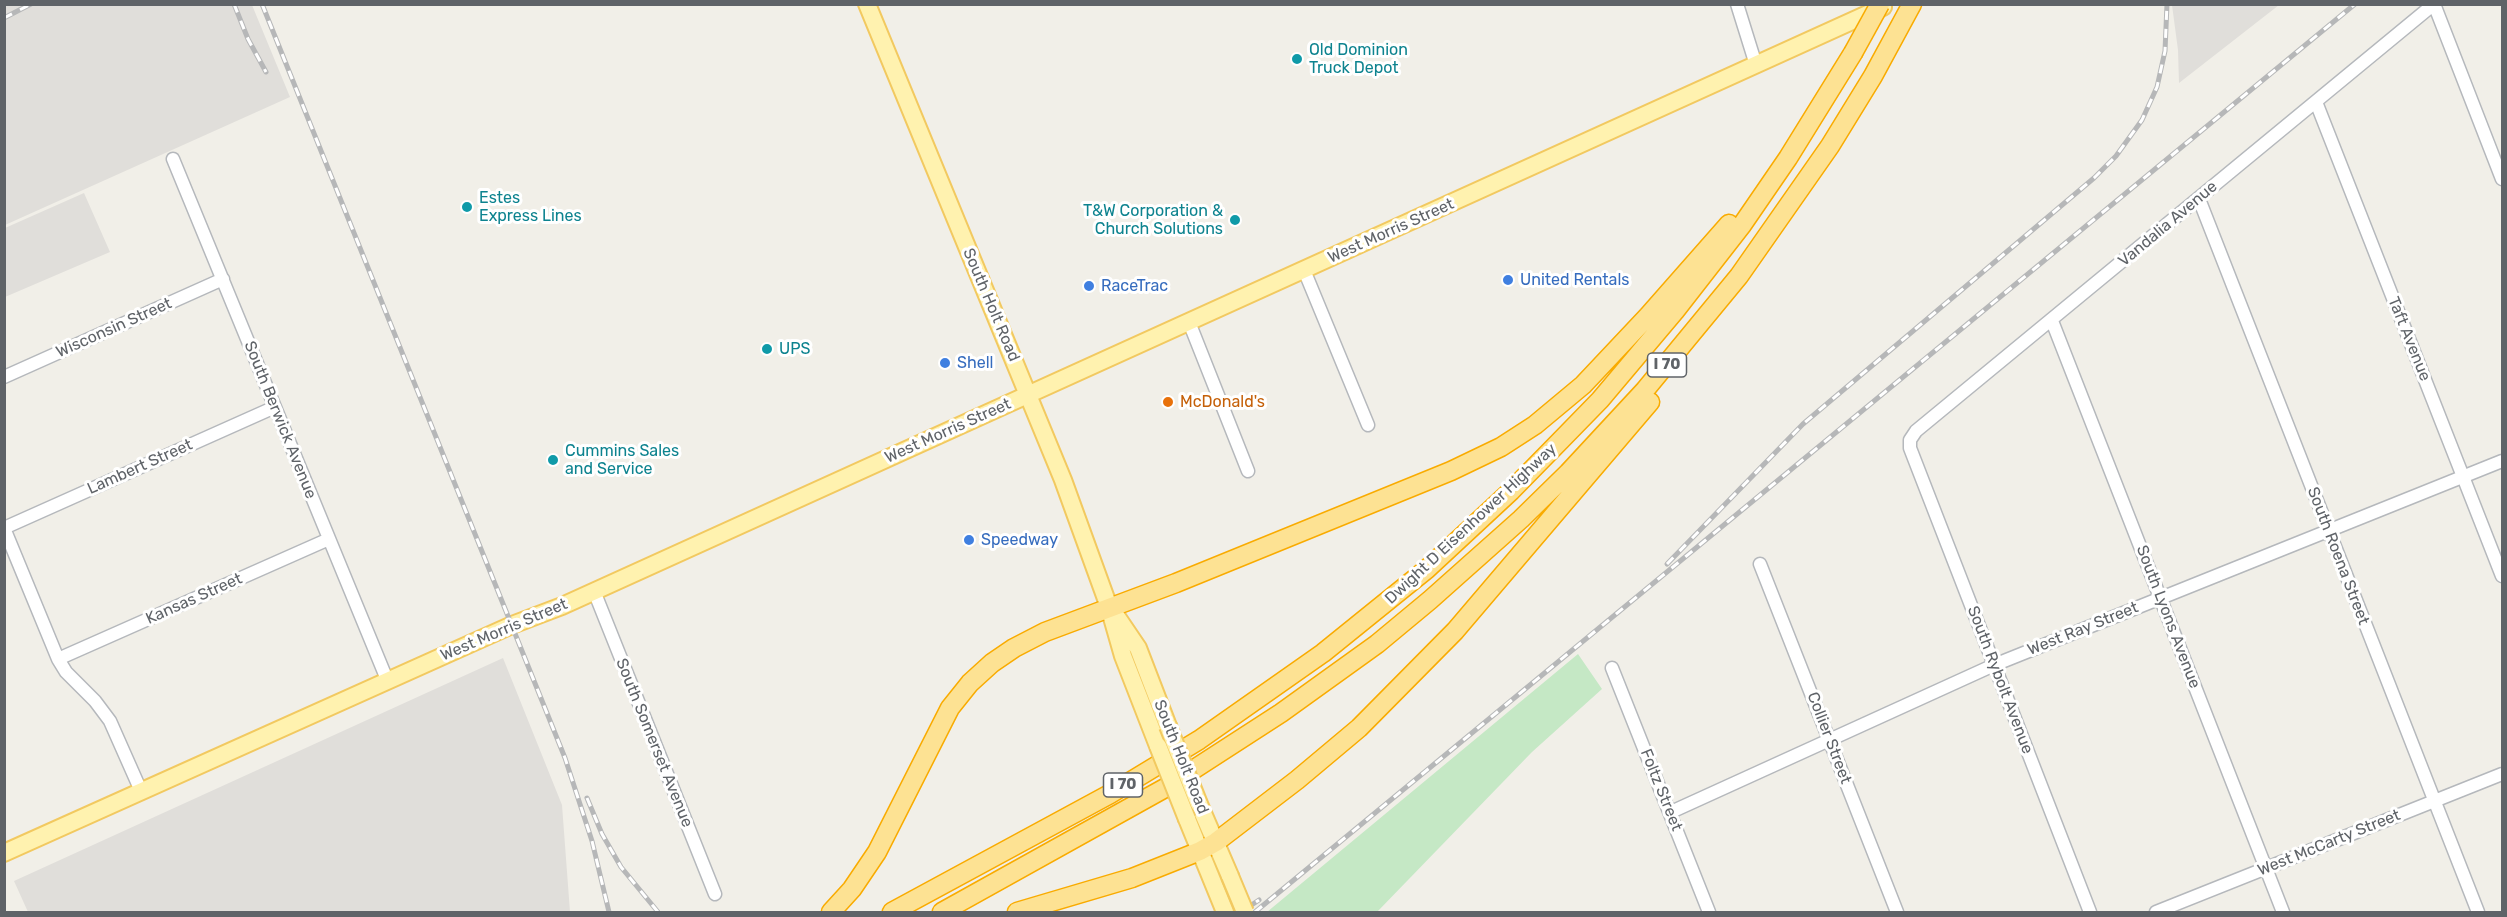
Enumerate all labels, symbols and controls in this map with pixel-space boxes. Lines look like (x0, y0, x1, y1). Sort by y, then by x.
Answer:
place label: Old Dominion Truck Depot (1309, 40, 1408, 78)
marker: Old Dominion Truck Depot (1290, 52, 1304, 66)
street label: Vandalia Avenue (2115, 177, 2221, 271)
place label: Estes Express Lines (479, 188, 582, 226)
street label: West Morris Street (1325, 195, 1457, 267)
marker: Estes Express Lines (460, 200, 474, 214)
place label: T&W Corporation & Church Solutions (1083, 201, 1223, 239)
marker: T&W Corporation & Church Solutions (1228, 213, 1242, 227)
street label: South Holt Road (958, 245, 1024, 365)
place label: United Rentals (1520, 270, 1629, 290)
marker: United Rentals (1501, 273, 1515, 287)
place label: RaceTrac (1101, 276, 1168, 296)
marker: RaceTrac (1082, 279, 1096, 293)
street label: Wisconsin Street (53, 294, 175, 362)
street label: Taft Avenue (2383, 294, 2435, 384)
street label: South Berwick Avenue (240, 338, 320, 502)
place label: UPS (779, 339, 810, 359)
marker: UPS (760, 342, 774, 356)
place label: Shell (957, 353, 993, 373)
road number: I 70 (1648, 353, 1686, 377)
marker: Shell (938, 356, 952, 370)
place label: McDonald's (1180, 392, 1265, 412)
street label: West Morris Street (882, 395, 1014, 467)
marker: McDonald's (1161, 395, 1175, 409)
street label: Lambert Street (84, 435, 196, 499)
street label: Dwight D Eisenhower Highway (1381, 439, 1561, 609)
place label: Cummins Sales and Service (565, 441, 679, 479)
marker: Cummins Sales and Service (546, 453, 560, 467)
street label: South Roena Street (2303, 484, 2373, 628)
place label: Speedway (981, 530, 1058, 550)
marker: Speedway (962, 533, 976, 547)
street label: South Lyons Avenue (2132, 543, 2204, 691)
street label: Kansas Street (143, 569, 245, 629)
street label: West Morris Street (438, 595, 570, 665)
street label: West Ray Street (2025, 598, 2141, 660)
street label: South Rybolt Avenue (1963, 603, 2037, 757)
street label: South Somerset Avenue (611, 656, 697, 830)
street label: Collier Street (1803, 689, 1855, 787)
street label: South Holt Road (1149, 697, 1213, 817)
street label: Foltz Street (1636, 746, 1686, 834)
road number: I 70 (1104, 773, 1142, 797)
street label: West McCarty Street (2255, 806, 2403, 880)

